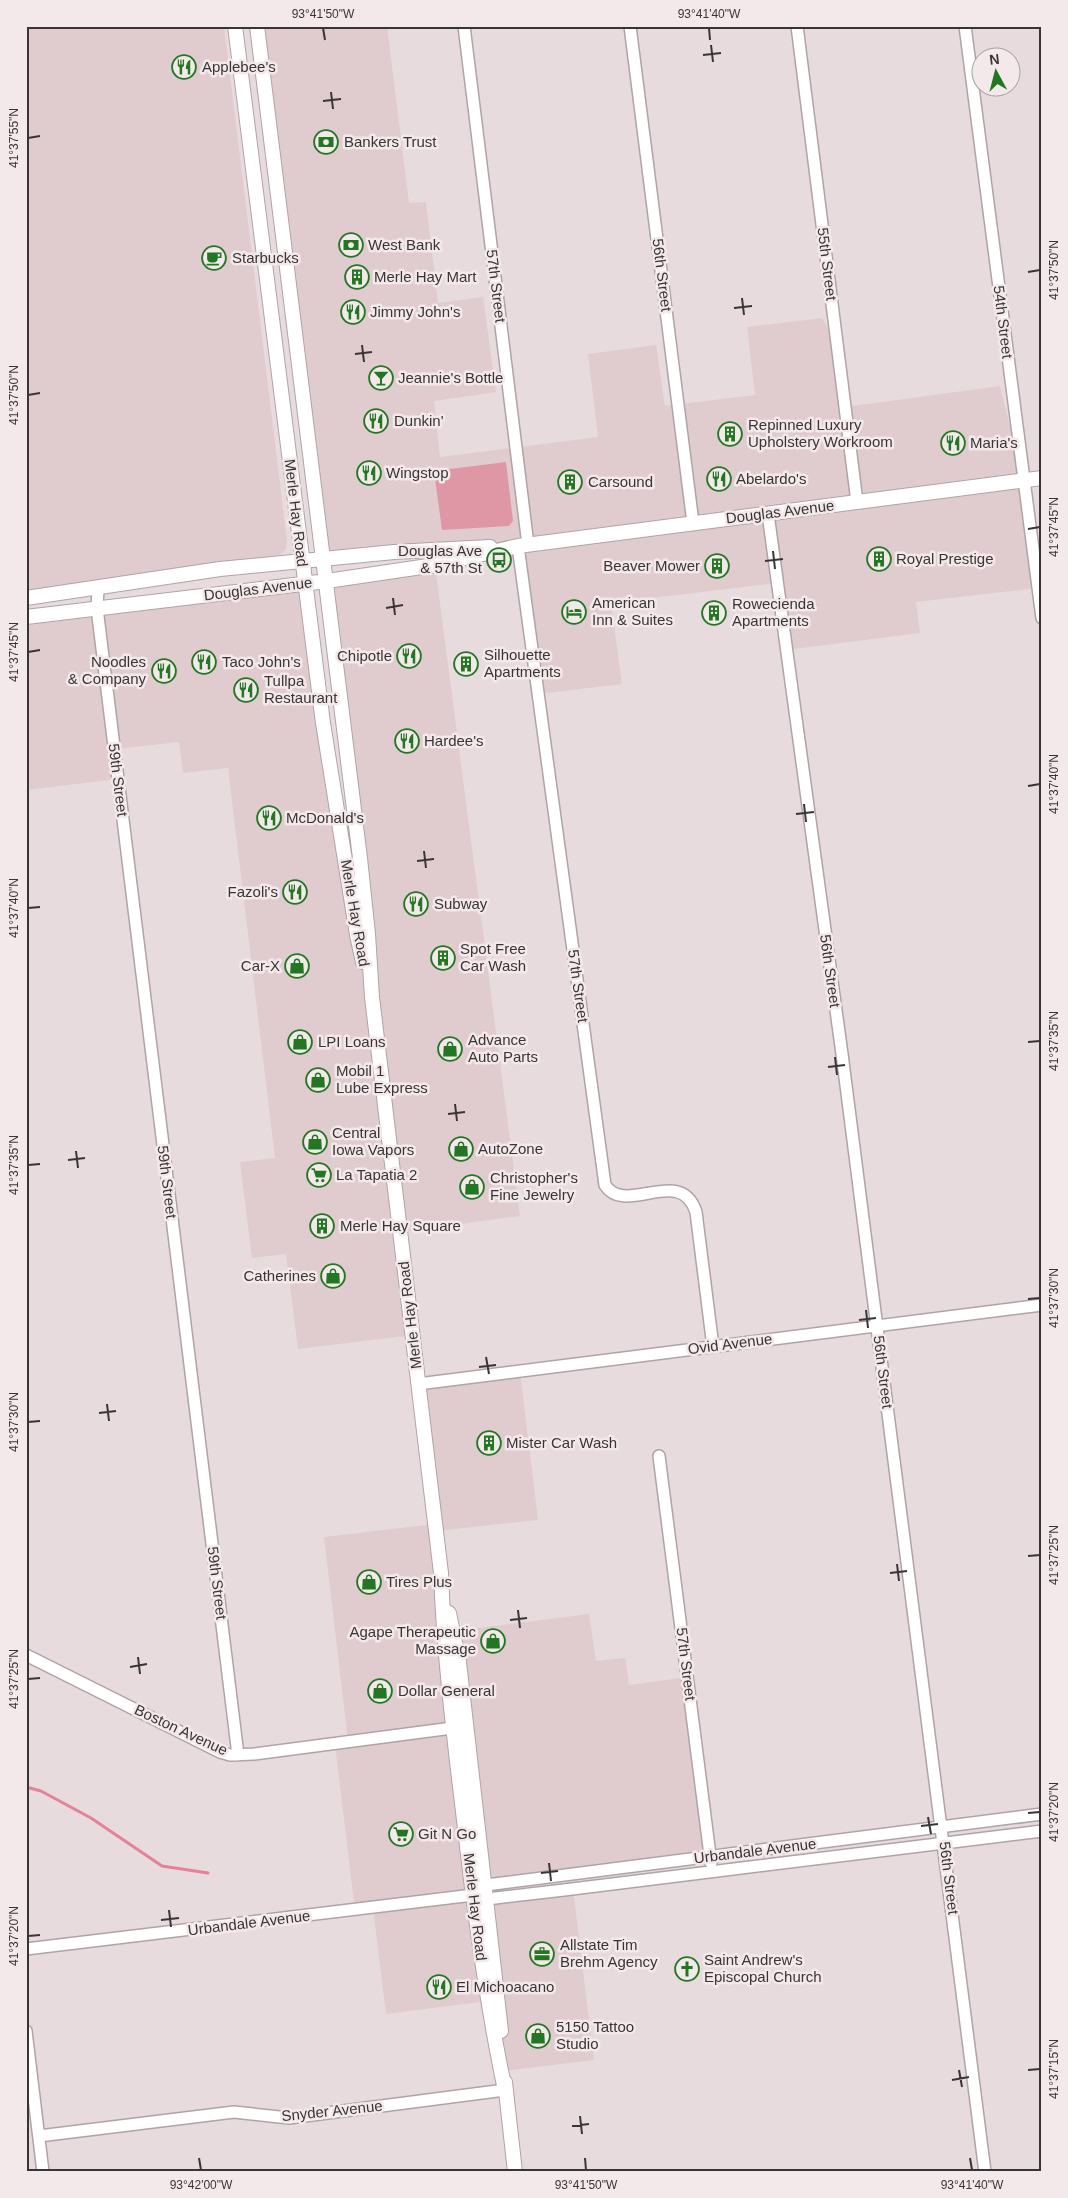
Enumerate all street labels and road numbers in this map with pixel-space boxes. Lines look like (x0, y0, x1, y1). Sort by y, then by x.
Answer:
street label: 55th Street (815, 226, 841, 302)
street label: 56th Street (650, 237, 676, 313)
street label: 57th Street (484, 248, 510, 324)
street label: 54th Street (991, 284, 1017, 360)
street label: Merle Hay Road (281, 458, 312, 568)
street label: Douglas Avenue (725, 496, 835, 527)
street label: Douglas Avenue (203, 573, 313, 604)
street label: 59th Street (106, 742, 132, 818)
street label: Merle Hay Road (338, 858, 373, 968)
street label: 56th Street (817, 933, 844, 1009)
street label: 57th Street (565, 948, 592, 1024)
street label: 59th Street (155, 1144, 181, 1220)
street label: Merle Hay Road (394, 1260, 425, 1370)
street label: Ovid Avenue (687, 1330, 773, 1357)
street label: 56th Street (871, 1334, 897, 1410)
street label: 59th Street (205, 1545, 231, 1621)
street label: 57th Street (674, 1626, 700, 1702)
street label: Boston Avenue (132, 1701, 230, 1759)
street label: Urbandale Avenue (693, 1835, 817, 1866)
street label: 56th Street (937, 1840, 963, 1916)
street label: Merle Hay Road (460, 1852, 491, 1962)
street label: Urbandale Avenue (187, 1907, 311, 1938)
street label: Snyder Avenue (281, 2097, 383, 2124)

